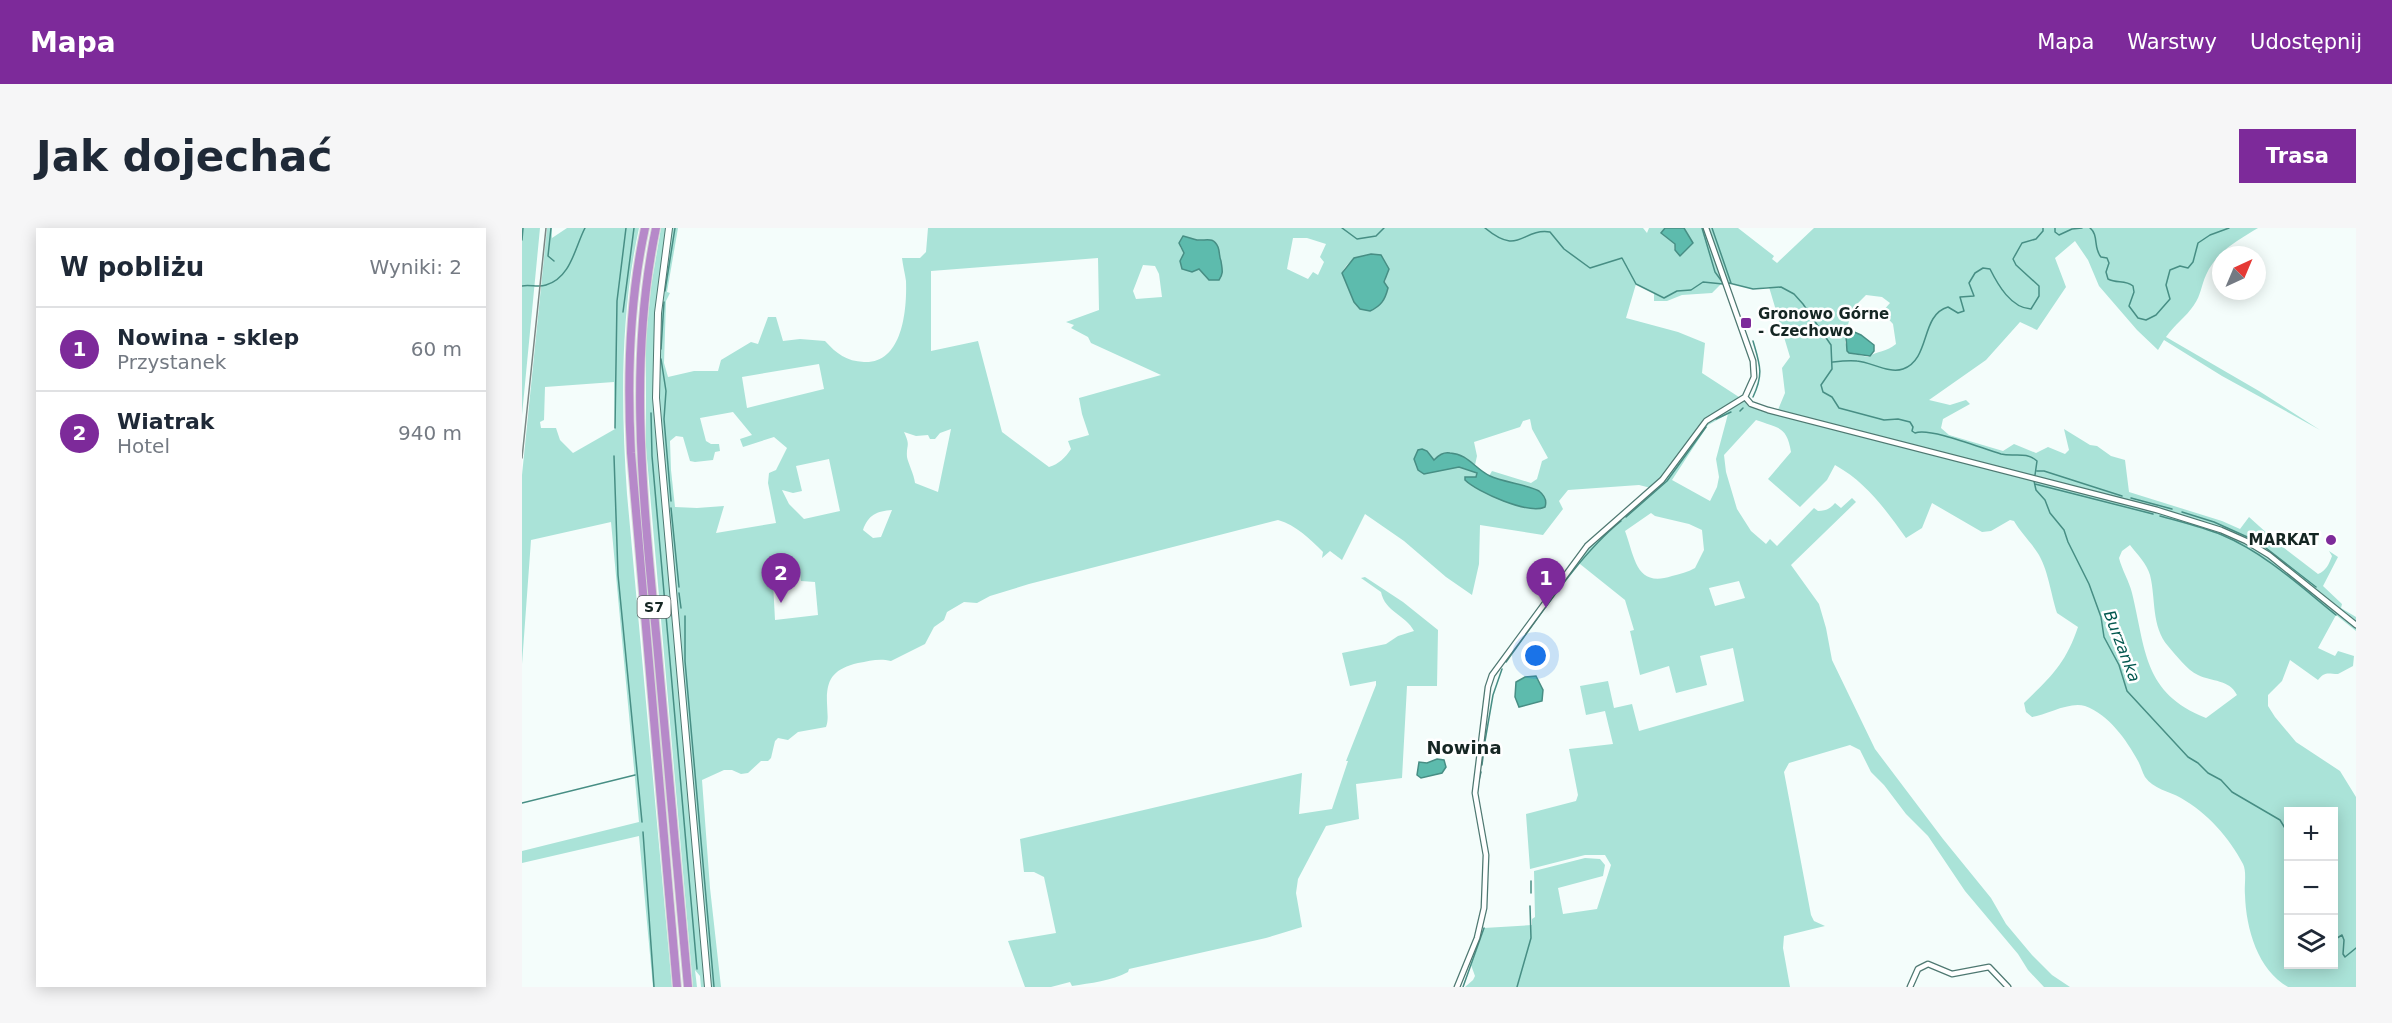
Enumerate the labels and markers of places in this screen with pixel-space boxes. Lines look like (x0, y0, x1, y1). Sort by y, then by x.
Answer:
place label: Gronowo Górne - Czechowo (1758, 305, 1889, 340)
marker: Gronowo Górne - Czechowo (1739, 316, 1753, 330)
place label: MARKAT (2249, 531, 2320, 549)
marker: MARKAT (2324, 533, 2338, 547)
pin: 2 (762, 554, 800, 603)
pin: 1 (1526, 558, 1566, 608)

